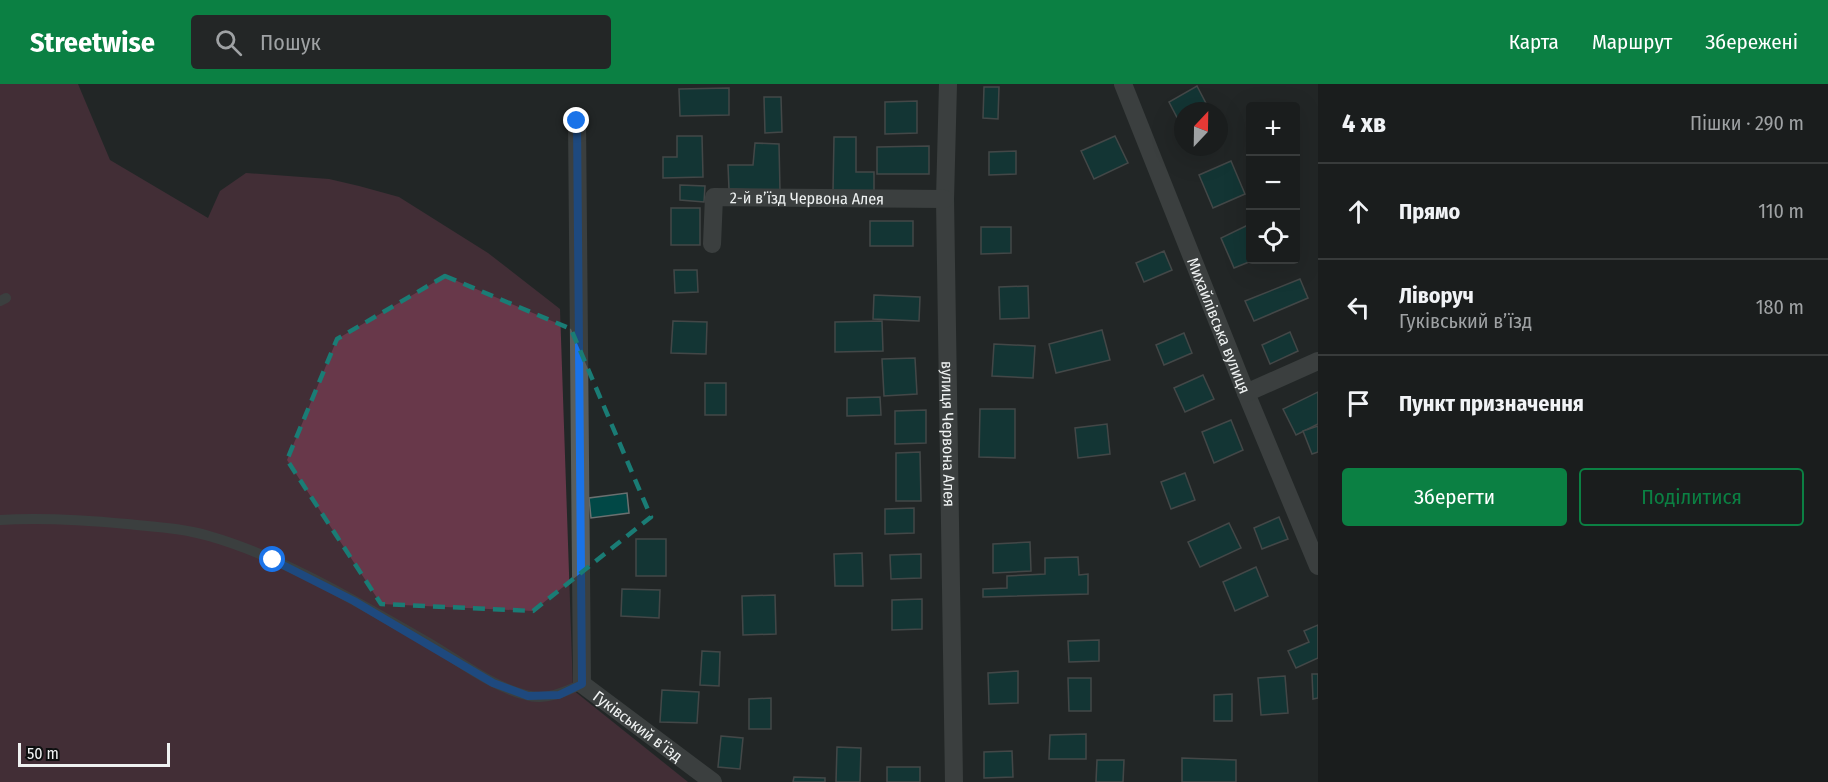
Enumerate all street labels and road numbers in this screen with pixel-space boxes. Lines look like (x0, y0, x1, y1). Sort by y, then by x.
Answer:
street label: 2-й в’їзд Червона Алея (730, 188, 884, 208)
street label: Михайлівська вулиця (1184, 255, 1255, 396)
street label: вулиця Червона Алея (938, 361, 959, 507)
street label: Гуківський в’їзд (590, 686, 686, 765)

